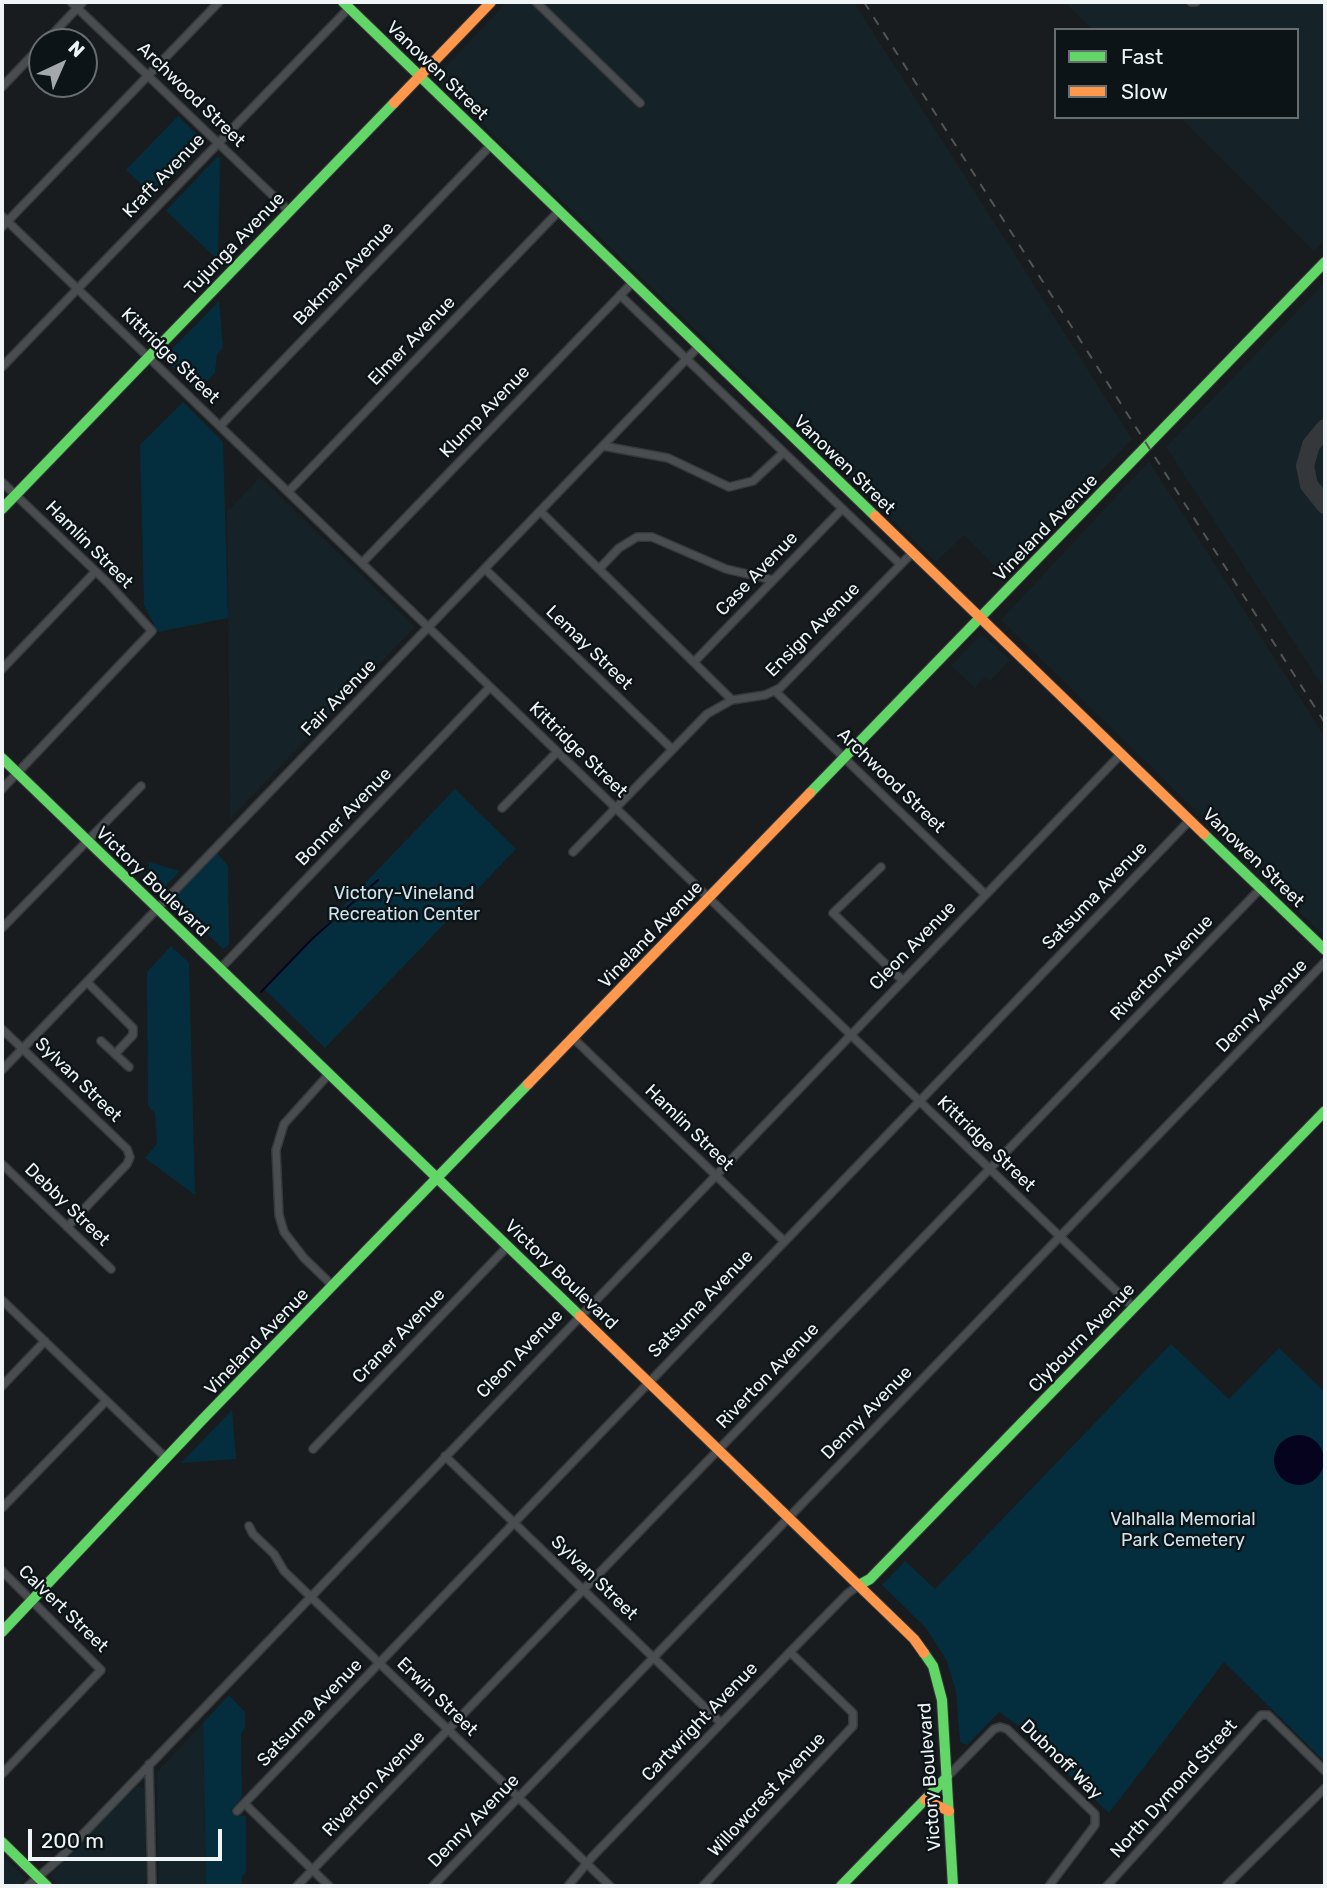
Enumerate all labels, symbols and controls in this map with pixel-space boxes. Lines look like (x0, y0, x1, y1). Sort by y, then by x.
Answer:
street label: Vanowen Street (382, 17, 492, 125)
north arrow (28, 28, 98, 98)
legend (1054, 28, 1299, 119)
text: N (64, 36, 89, 62)
street label: Archwood Street (133, 38, 249, 152)
text: Fast (1121, 44, 1163, 69)
text: Slow (1121, 79, 1168, 104)
street label: Kraft Avenue (118, 129, 210, 223)
street label: Tujunga Avenue (181, 188, 289, 300)
street label: Bakman Avenue (289, 218, 399, 330)
street label: Elmer Avenue (364, 292, 460, 390)
street label: Kittridge Street (116, 304, 224, 408)
street label: Klump Avenue (435, 361, 535, 463)
street label: Vanowen Street (789, 411, 899, 519)
street label: Vineland Avenue (989, 470, 1103, 586)
street label: Hamlin Street (41, 497, 137, 593)
street label: Case Avenue (711, 527, 803, 621)
street label: Ensign Avenue (761, 578, 865, 682)
street label: Lemay Street (541, 601, 637, 695)
street label: Fair Avenue (297, 655, 381, 741)
street label: Kittridge Street (524, 698, 632, 802)
street label: Archwood Street (833, 724, 949, 838)
street label: Bonner Avenue (292, 763, 396, 871)
street label: Vanowen Street (1198, 804, 1308, 912)
street label: Victory Boulevard (91, 823, 213, 941)
street label: Satsuma Avenue (1038, 838, 1152, 954)
street label: Vineland Avenue (594, 877, 708, 993)
park label: Victory-Vineland Recreation Center (328, 883, 480, 926)
street label: Cleon Avenue (865, 897, 961, 995)
street label: Riverton Avenue (1106, 911, 1218, 1025)
street label: Denny Avenue (1212, 955, 1312, 1057)
street label: Sylvan Street (30, 1033, 126, 1127)
street label: Hamlin Street (640, 1080, 738, 1176)
street label: Kittridge Street (932, 1092, 1040, 1196)
street label: Debby Street (20, 1159, 114, 1251)
street label: Victory Boulevard (500, 1216, 622, 1334)
street label: Satsuma Avenue (644, 1246, 758, 1362)
street label: Clybourn Avenue (1024, 1279, 1140, 1397)
street label: Vineland Avenue (200, 1284, 314, 1400)
street label: Craner Avenue (348, 1284, 450, 1388)
street label: Cleon Avenue (472, 1305, 568, 1403)
street label: Riverton Avenue (712, 1319, 824, 1433)
street label: Denny Avenue (817, 1362, 917, 1464)
park label: Valhalla Memorial Park Cemetery (1110, 1509, 1256, 1552)
street label: Sylvan Street (546, 1531, 642, 1625)
street label: Calvert Street (14, 1561, 112, 1657)
street label: Erwin Street (392, 1653, 482, 1741)
street label: Satsuma Avenue (253, 1655, 367, 1771)
street label: Cartwright Avenue (638, 1658, 762, 1786)
street label: Victory Boulevard (914, 1702, 946, 1852)
street label: North Dymond Street (1106, 1715, 1242, 1863)
street label: Dubnoff Way (1016, 1716, 1106, 1804)
street label: Riverton Avenue (318, 1727, 430, 1841)
street label: Willowcrest Avenue (704, 1728, 830, 1862)
street label: Denny Avenue (424, 1770, 524, 1872)
scale bar (32, 1814, 226, 1858)
text: 200 m (41, 1828, 104, 1853)

